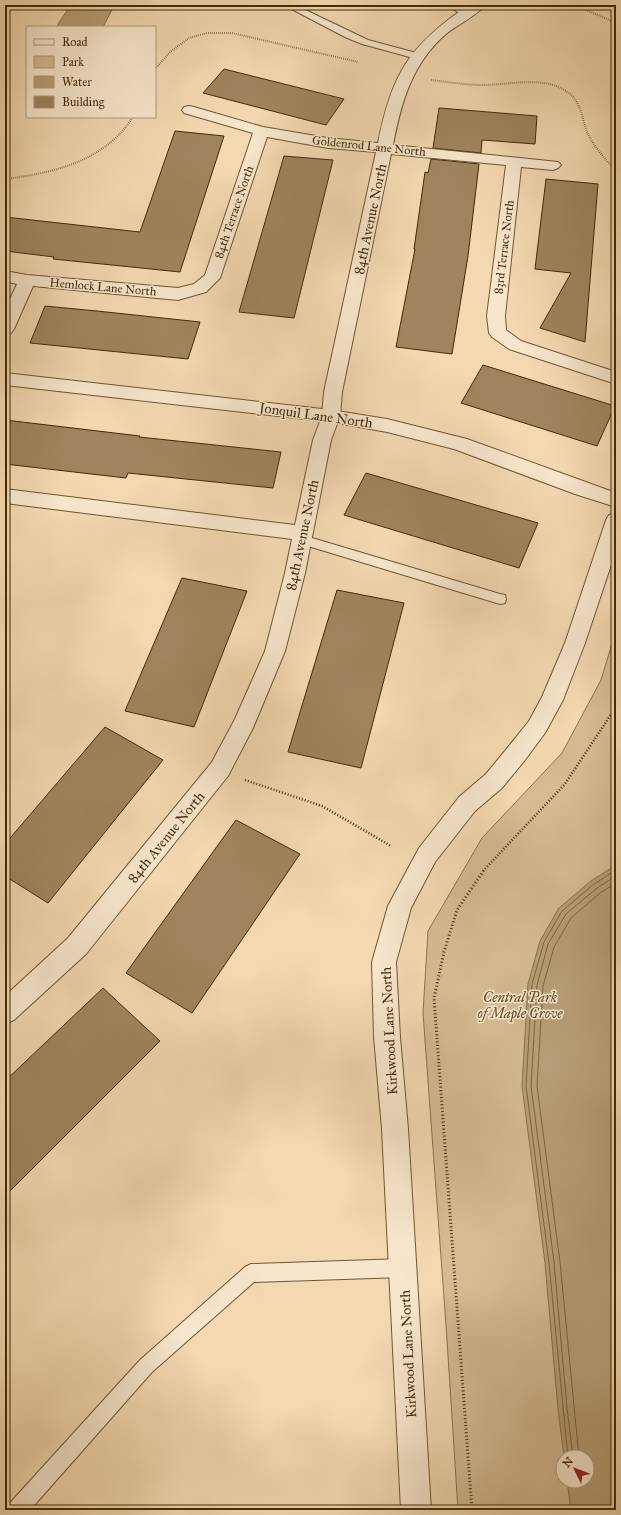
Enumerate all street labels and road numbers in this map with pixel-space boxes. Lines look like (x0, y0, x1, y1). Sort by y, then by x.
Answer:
street label: Goldenrod Lane North (311, 133, 427, 159)
street label: 84th Avenue North (350, 162, 391, 276)
street label: 84th Terrace North (212, 164, 257, 260)
street label: 83rd Terrace North (491, 199, 517, 295)
street label: Hemlock Lane North (49, 275, 157, 299)
street label: Jonquil Lane North (256, 399, 374, 433)
street label: 84th Avenue North (282, 478, 323, 592)
street label: 84th Avenue North (124, 788, 209, 886)
street label: Kirkwood Lane North (378, 966, 401, 1095)
street label: Kirkwood Lane North (397, 1289, 420, 1418)

